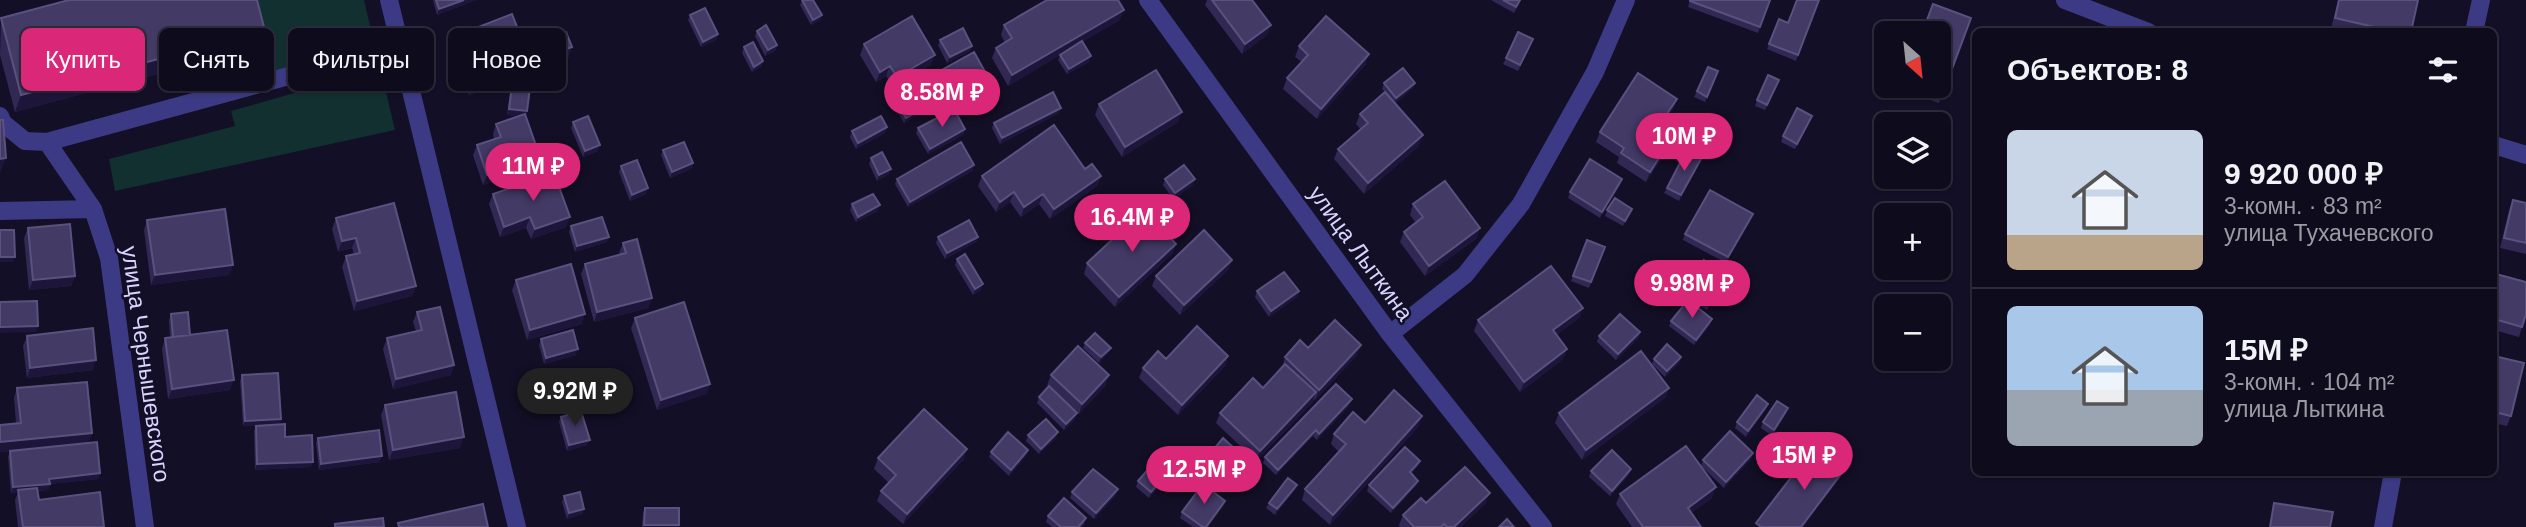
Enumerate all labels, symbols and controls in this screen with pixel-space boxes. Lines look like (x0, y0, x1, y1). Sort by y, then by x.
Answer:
north arrow (1874, 21, 1951, 98)
map controls (1874, 21, 1951, 371)
chip: Купить (21, 28, 145, 91)
chip: Снять (159, 28, 274, 91)
chip: Фильтры (288, 28, 434, 91)
chip: Новое (448, 28, 566, 91)
icon: filters (2424, 51, 2462, 89)
text: Объектов: 8 (2007, 53, 2188, 86)
pin: 8.58M ₽ (877, 69, 1007, 129)
text: 8.58M ₽ (900, 79, 984, 105)
button: layers (1874, 112, 1951, 189)
pin: 10M ₽ (1635, 114, 1733, 173)
text: 10M ₽ (1652, 123, 1716, 149)
pin: 11M ₽ (484, 144, 582, 203)
text: 11M ₽ (501, 153, 565, 179)
text: 9 920 000 ₽ (2224, 157, 2383, 190)
icon: home (2063, 158, 2147, 242)
street label: улица Лыткина (1303, 181, 1419, 326)
text: 3-комн. · 83 m² (2224, 193, 2382, 219)
pin: 16.4M ₽ (1067, 194, 1197, 254)
button: + (1874, 203, 1951, 280)
text: 16.4M ₽ (1090, 204, 1174, 230)
text: улица Тухачевского (2224, 220, 2433, 246)
street label: улица Чернышевского (117, 244, 175, 484)
pin: 9.98M ₽ (1627, 260, 1757, 320)
text: 9.98M ₽ (1650, 270, 1734, 296)
button: − (1874, 294, 1951, 371)
text: 15M ₽ (2224, 333, 2308, 366)
icon: home (2063, 334, 2147, 418)
pin: 9.92M ₽ (510, 368, 640, 428)
text: 3-комн. · 104 m² (2224, 369, 2395, 395)
text: 9.92M ₽ (533, 378, 617, 404)
text: улица Лыткина (2224, 396, 2384, 422)
pin: 15M ₽ (1755, 433, 1853, 492)
text: 15M ₽ (1772, 442, 1836, 468)
pin: 12.5M ₽ (1139, 447, 1269, 506)
text: 12.5M ₽ (1162, 456, 1246, 482)

